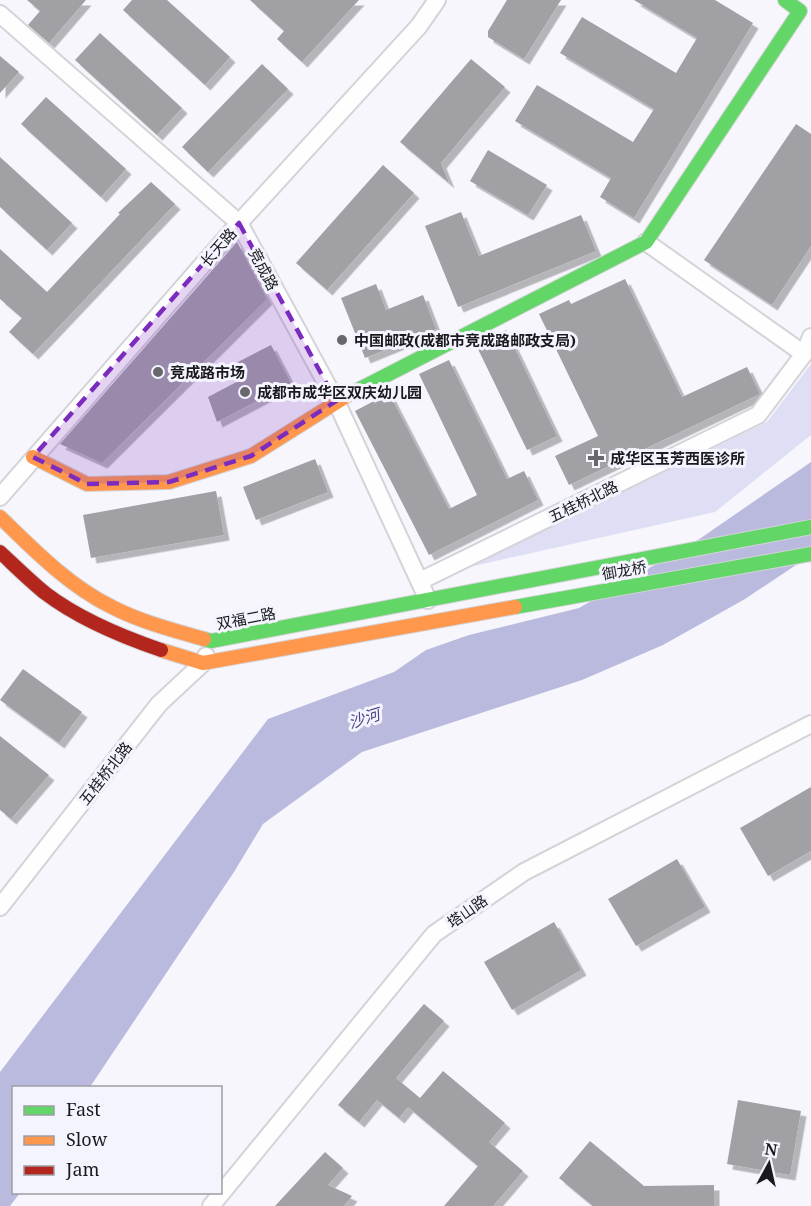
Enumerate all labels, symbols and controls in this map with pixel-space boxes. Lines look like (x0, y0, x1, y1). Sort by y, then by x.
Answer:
street label: 长天路 (196, 223, 240, 271)
street label: 竞成路 (245, 244, 283, 294)
place label: 中国邮政(成都市竞成路邮政支局) (354, 330, 576, 350)
marker: 中国邮政(成都市竞成路邮政支局) (335, 333, 349, 347)
place label: 竞成路市场 (170, 362, 245, 382)
marker: 竞成路市场 (151, 365, 165, 379)
place label: 成都市成华区双庆幼儿园 (257, 382, 422, 402)
marker: 成都市成华区双庆幼儿园 (238, 385, 252, 399)
place label: 成华区玉芳西医诊所 (610, 448, 745, 468)
marker: 成华区玉芳西医诊所 (587, 449, 605, 467)
street label: 五桂桥北路 (545, 476, 621, 526)
street label: 御龙桥 (600, 556, 648, 584)
street label: 双福二路 (215, 602, 277, 634)
water label: 沙河 (345, 702, 385, 733)
street label: 五桂桥北路 (74, 737, 136, 809)
street label: 塔山路 (443, 890, 491, 932)
legend (12, 1086, 222, 1194)
text: Fast (66, 1097, 101, 1121)
text: Slow (66, 1127, 108, 1151)
north arrow (739, 1134, 799, 1194)
text: N (763, 1137, 779, 1161)
text: Jam (65, 1157, 100, 1181)

